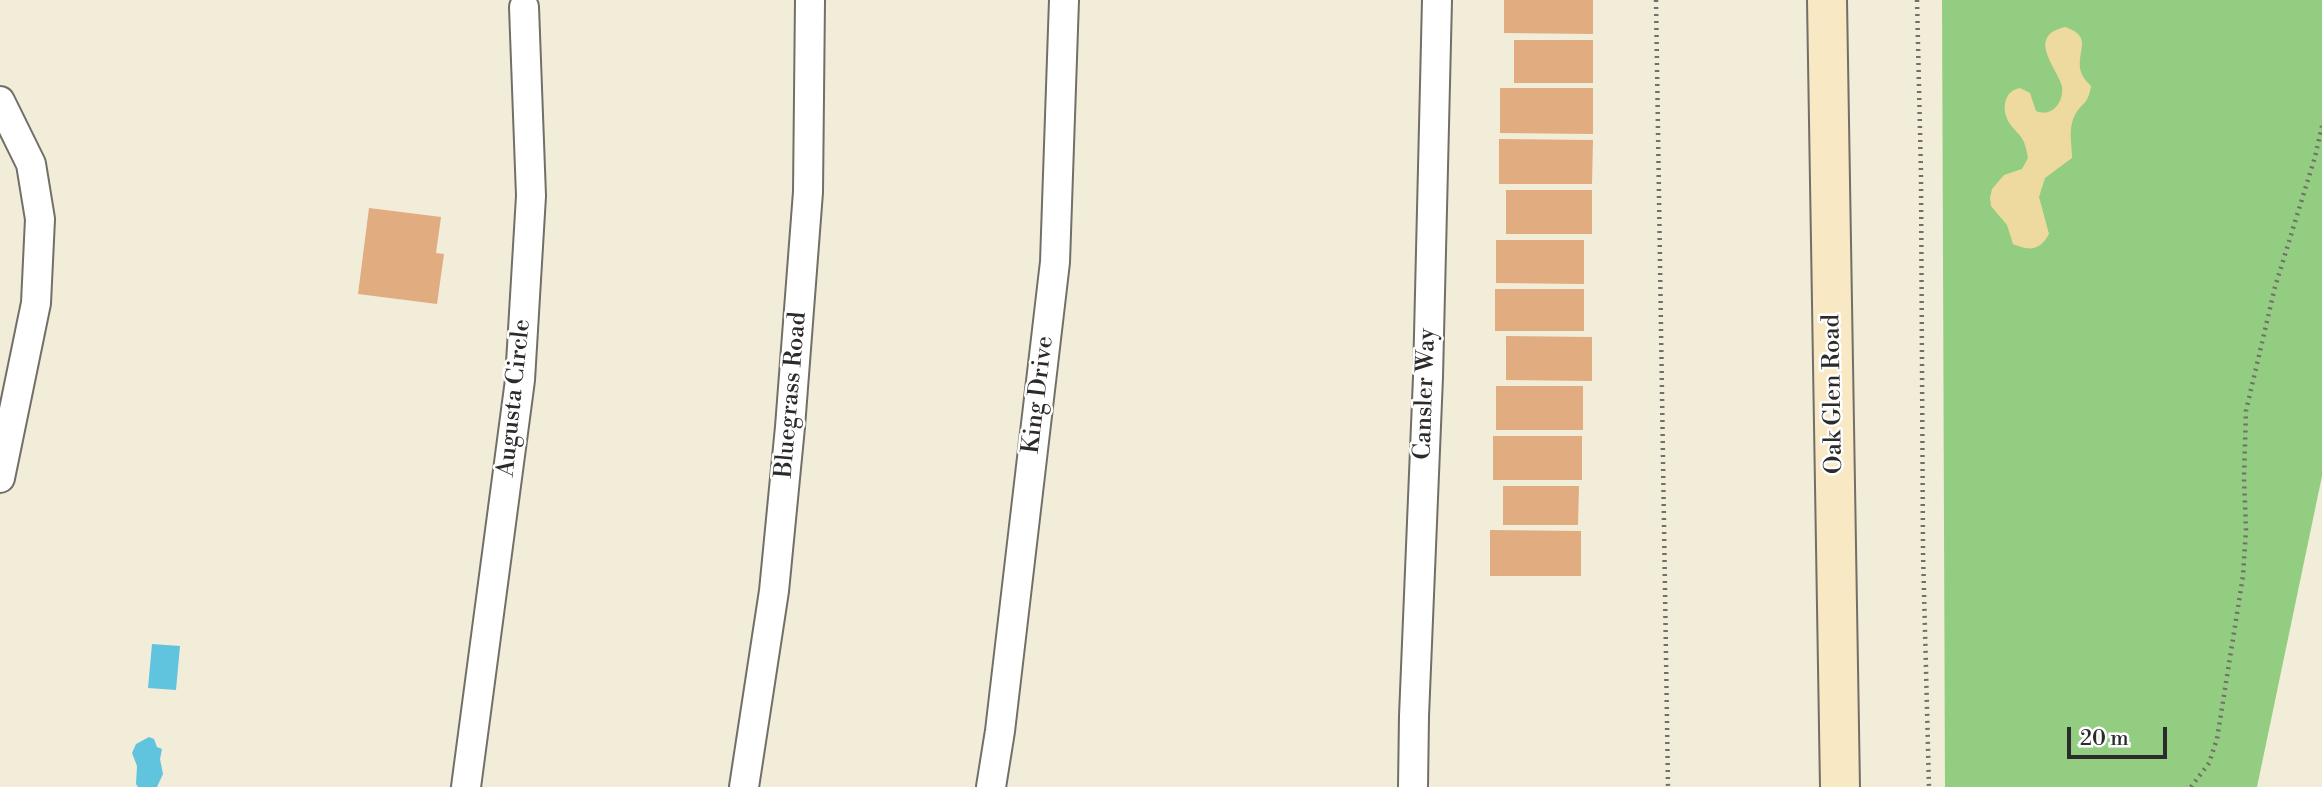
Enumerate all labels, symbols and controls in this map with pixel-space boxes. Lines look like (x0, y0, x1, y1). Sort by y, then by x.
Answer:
street label: Bluegrass Road (770, 311, 814, 479)
street label: Oak Glen Road (1818, 314, 1850, 474)
street label: Augusta Circle (492, 318, 538, 478)
street label: Cansler Way (1409, 328, 1443, 460)
street label: King Drive (1018, 335, 1060, 455)
scale bar (2070, 714, 2170, 758)
text: 20 m (2080, 726, 2129, 752)

